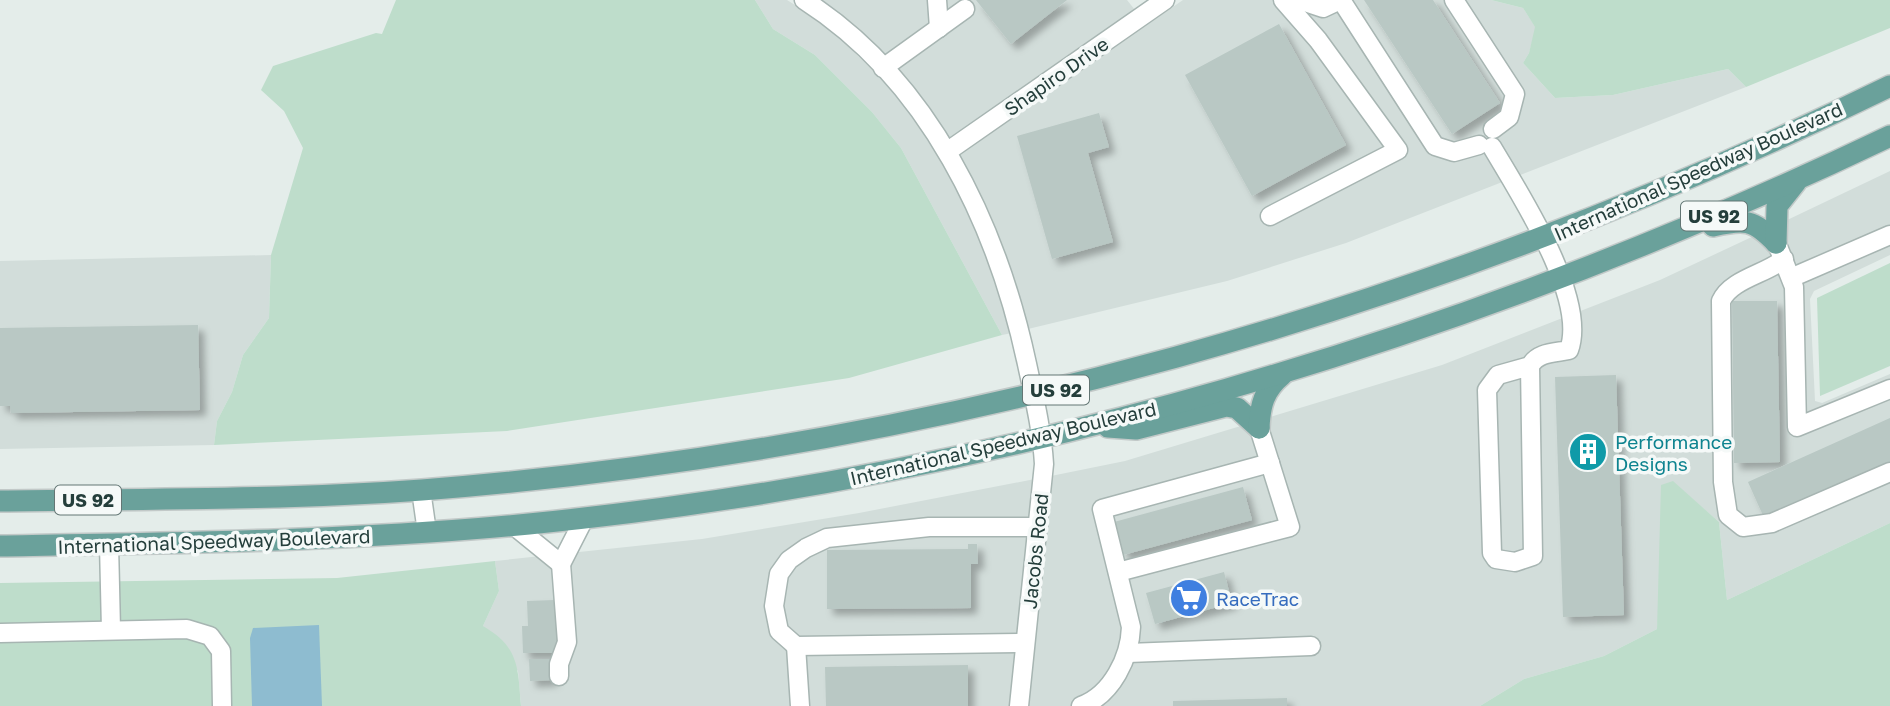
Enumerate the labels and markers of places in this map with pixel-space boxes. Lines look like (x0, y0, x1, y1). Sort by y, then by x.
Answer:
place label: Performance Designs (1615, 430, 1732, 475)
building icon: Performance Designs (1567, 431, 1609, 473)
supermarket icon: RaceTrac (1168, 577, 1210, 619)
place label: RaceTrac (1216, 587, 1299, 610)

